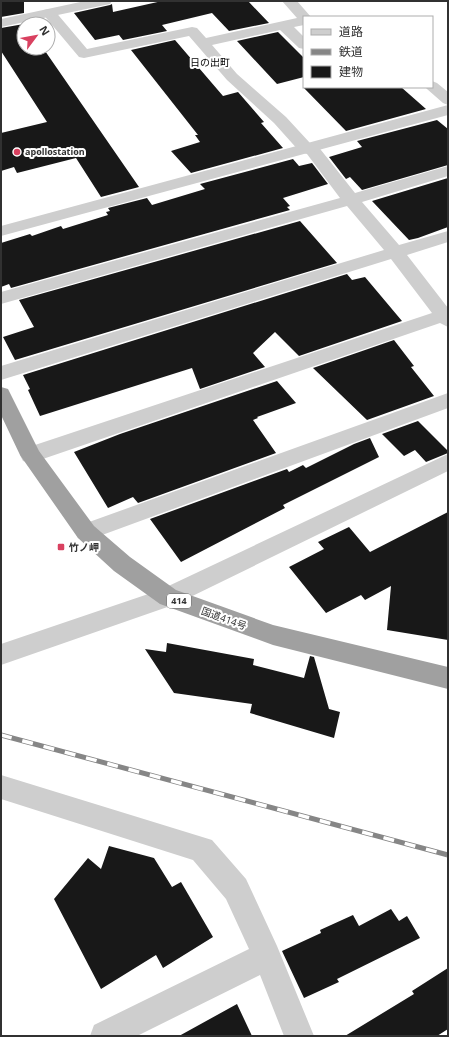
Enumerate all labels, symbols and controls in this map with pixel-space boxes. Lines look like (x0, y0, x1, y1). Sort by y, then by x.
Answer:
north arrow (16, 16, 56, 56)
legend (303, 16, 433, 88)
text: N (36, 23, 54, 38)
text: 道路 (339, 23, 363, 40)
text: 鉄道 (339, 43, 363, 60)
district label: 日の出町 (190, 55, 230, 69)
text: 建物 (339, 63, 363, 80)
place label: apollostation (25, 145, 85, 158)
marker: apollostation (12, 147, 22, 157)
place label: 竹ノ岬 (68, 540, 99, 554)
marker: 竹ノ岬 (56, 542, 66, 552)
road number: 414 (167, 594, 191, 608)
street label: 国道414号 (199, 603, 249, 633)

